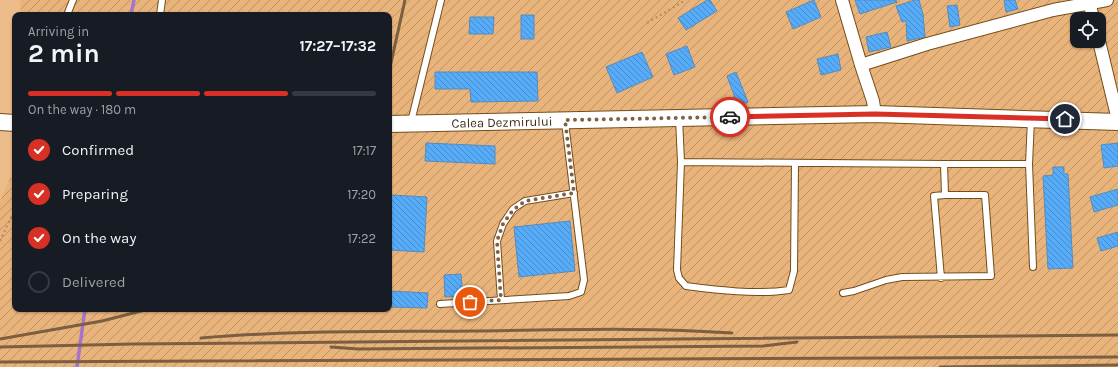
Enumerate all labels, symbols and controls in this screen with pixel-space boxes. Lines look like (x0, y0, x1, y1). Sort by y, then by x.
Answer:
map controls (1070, 12, 1106, 48)
button: locate (1070, 12, 1106, 48)
text: Arriving in (28, 24, 89, 39)
text: 17:27–17:32 (299, 37, 376, 55)
text: 2 min (28, 38, 100, 69)
courier (710, 97, 750, 137)
text: On the way · 180 m (28, 102, 136, 117)
pin (1048, 102, 1082, 136)
icon: car (719, 106, 741, 128)
icon: home (1054, 108, 1076, 130)
street label: Calea Dezmirului (451, 113, 553, 130)
icon: check (28, 139, 50, 161)
text: Confirmed (62, 141, 134, 159)
text: 17:17 (352, 143, 376, 158)
icon: check (28, 183, 50, 205)
text: Preparing (62, 185, 128, 203)
text: 17:20 (347, 187, 376, 202)
icon: check (28, 227, 50, 249)
text: On the way (62, 229, 136, 247)
text: 17:22 (348, 231, 376, 246)
text: Delivered (62, 273, 126, 291)
pin (453, 285, 487, 319)
icon: bag (459, 291, 481, 313)

